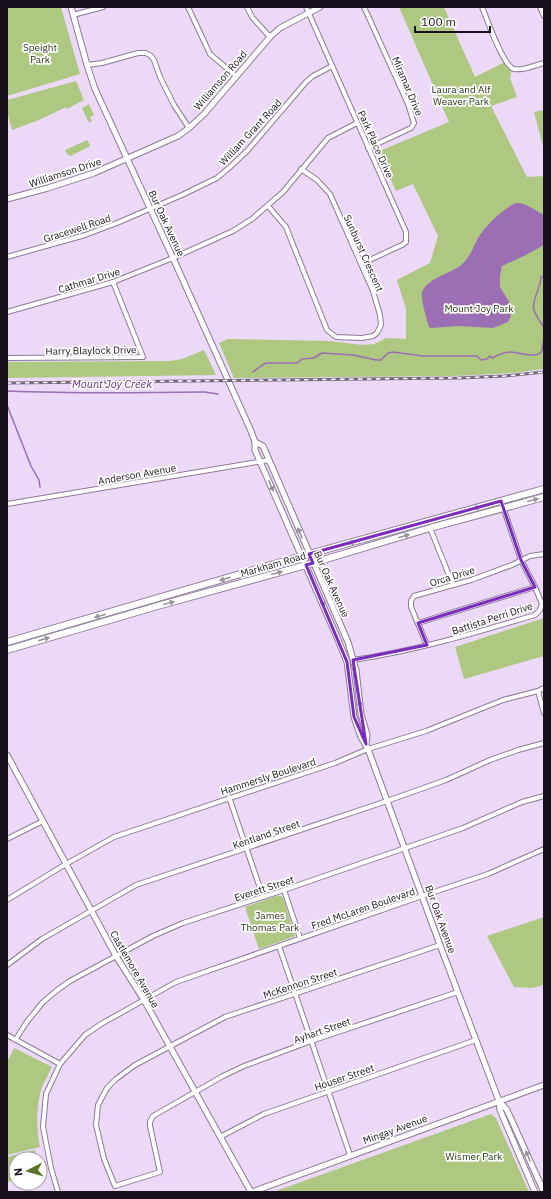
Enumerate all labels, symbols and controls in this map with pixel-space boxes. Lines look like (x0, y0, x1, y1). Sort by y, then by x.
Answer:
scale bar (415, 8, 490, 34)
text: 100 m (421, 14, 456, 29)
park label: Speight Park (23, 41, 58, 66)
street label: Williamson Road (191, 48, 250, 113)
street label: Miramar Drive (389, 55, 426, 118)
park label: Laura and Alf Weaver Park (432, 83, 491, 108)
street label: William Grant Road (216, 96, 285, 168)
street label: Park Place Drive (355, 108, 396, 181)
street label: Williamson Drive (27, 155, 103, 190)
street label: Bur Oak Avenue (146, 188, 188, 259)
street label: Gracewell Road (42, 211, 113, 246)
street label: Sunburst Crescent (341, 213, 387, 294)
street label: Cathmar Drive (57, 265, 122, 296)
park label: Mount Joy Park (444, 302, 514, 315)
street label: Harry Blaylock Drive (45, 343, 137, 358)
water label: Mount Joy Creek (72, 377, 152, 391)
street label: Anderson Avenue (97, 461, 178, 488)
one-way arrow (268, 481, 274, 492)
one-way arrow (527, 497, 539, 503)
one-way arrow (473, 504, 485, 510)
one-way arrow (297, 527, 303, 538)
one-way arrow (398, 533, 410, 539)
one-way arrow (348, 539, 360, 545)
street label: Markham Road (239, 549, 307, 580)
street label: Bur Oak Avenue (311, 549, 352, 620)
street label: Orca Drive (428, 563, 477, 590)
one-way arrow (272, 570, 284, 576)
one-way arrow (218, 576, 230, 582)
one-way arrow (319, 595, 325, 607)
one-way arrow (163, 599, 175, 605)
street label: Battista Perri Drive (450, 599, 535, 638)
one-way arrow (94, 613, 106, 619)
one-way arrow (39, 636, 51, 642)
one-way arrow (357, 700, 363, 712)
street label: Hammersly Boulevard (219, 755, 317, 798)
street label: Kentland Street (231, 817, 302, 852)
street label: Everett Street (233, 873, 296, 904)
street label: Bur Oak Avenue (422, 883, 459, 956)
street label: Fred McLaren Boulevard (310, 885, 417, 932)
park label: James Thomas Park (241, 909, 300, 934)
street label: Castlemore Avenue (107, 928, 162, 1011)
street label: McKennon Street (261, 965, 339, 1002)
street label: Ayhart Street (292, 1015, 353, 1046)
street label: Houser Street (313, 1061, 376, 1094)
street label: Mingay Avenue (361, 1112, 430, 1147)
park label: Wismer Park (446, 1150, 503, 1163)
one-way arrow (525, 1150, 531, 1162)
north arrow (8, 1151, 48, 1191)
text: N (11, 1167, 25, 1177)

